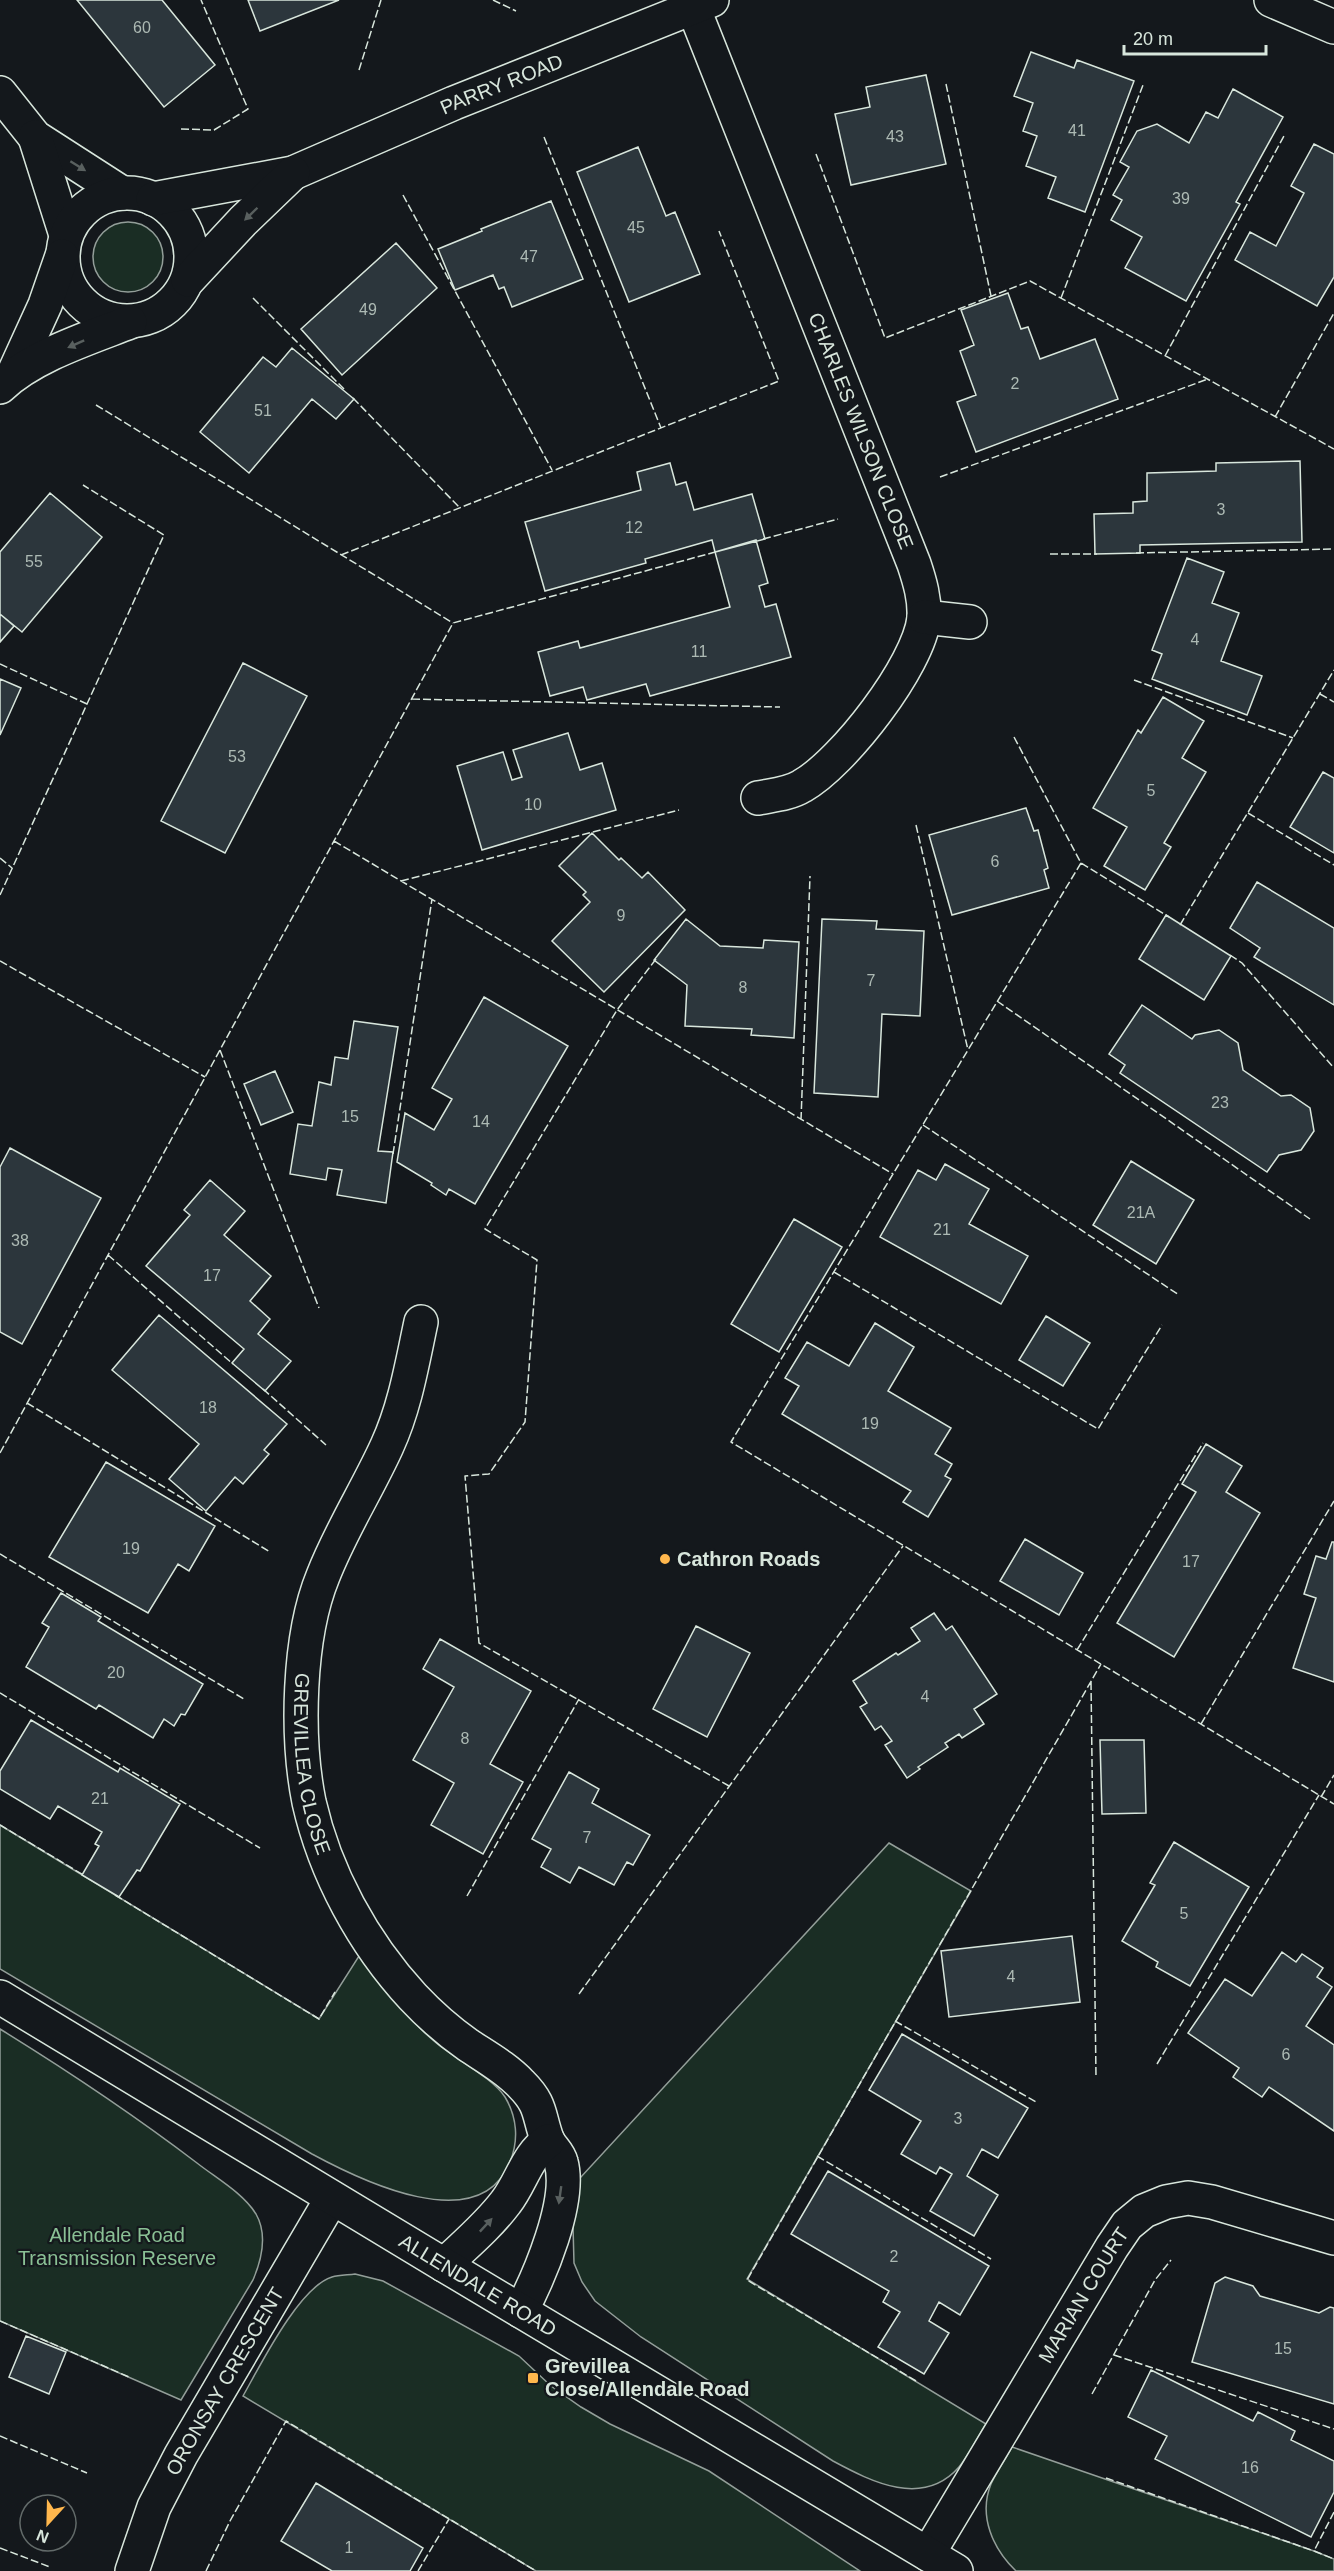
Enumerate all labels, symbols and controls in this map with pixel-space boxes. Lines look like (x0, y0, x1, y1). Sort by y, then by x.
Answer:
scale bar (1124, 18, 1266, 56)
house number: 60 (133, 19, 151, 36)
text: 20 m (1133, 29, 1173, 49)
street label: PARRY ROAD (437, 50, 566, 119)
house number: 41 (1068, 122, 1086, 139)
house number: 43 (886, 128, 904, 145)
one-way arrow (70, 161, 86, 172)
house number: 39 (1172, 190, 1190, 207)
one-way arrow (244, 206, 258, 220)
house number: 45 (627, 219, 645, 236)
house number: 47 (520, 248, 538, 265)
house number: 49 (359, 301, 377, 318)
street label: CHARLES WILSON CLOSE (804, 309, 918, 552)
one-way arrow (67, 339, 85, 349)
house number: 2 (1011, 375, 1020, 392)
house number: 51 (254, 402, 272, 419)
house number: 3 (1217, 501, 1226, 518)
house number: 12 (625, 519, 643, 536)
house number: 55 (25, 553, 43, 570)
house number: 4 (1191, 631, 1200, 648)
house number: 11 (691, 643, 707, 660)
house number: 53 (228, 748, 246, 765)
house number: 5 (1147, 782, 1156, 799)
house number: 10 (524, 796, 542, 813)
house number: 6 (991, 853, 1000, 870)
house number: 9 (617, 907, 626, 924)
house number: 7 (867, 972, 876, 989)
house number: 8 (739, 979, 748, 996)
house number: 23 (1211, 1094, 1229, 1111)
house number: 15 (341, 1108, 359, 1125)
house number: 14 (472, 1113, 490, 1130)
house number: 21A (1127, 1204, 1156, 1221)
house number: 21 (933, 1221, 951, 1238)
house number: 38 (11, 1232, 29, 1249)
house number: 17 (203, 1267, 221, 1284)
house number: 18 (199, 1399, 217, 1416)
house number: 19 (861, 1415, 879, 1432)
house number: 19 (122, 1540, 140, 1557)
place label: Cathron Roads (677, 1548, 820, 1570)
marker: Cathron Roads (658, 1552, 672, 1566)
house number: 17 (1182, 1553, 1200, 1570)
house number: 20 (107, 1664, 125, 1681)
street label: GREVILLEA CLOSE (290, 1672, 335, 1857)
house number: 4 (921, 1688, 930, 1705)
house number: 8 (461, 1730, 470, 1747)
house number: 21 (91, 1790, 109, 1807)
house number: 7 (583, 1829, 592, 1846)
house number: 5 (1180, 1905, 1189, 1922)
house number: 4 (1007, 1968, 1016, 1985)
house number: 6 (1282, 2046, 1291, 2063)
house number: 3 (954, 2110, 963, 2127)
one-way arrow (556, 2186, 565, 2205)
one-way arrow (479, 2218, 492, 2233)
street label: MARIAN COURT (1034, 2223, 1133, 2367)
park label: Allendale Road Transmission Reserve (18, 2224, 216, 2269)
street label: ALLENDALE ROAD (395, 2230, 560, 2341)
house number: 2 (890, 2248, 899, 2265)
street label: ORONSAY CRESCENT (161, 2283, 288, 2479)
house number: 15 (1274, 2340, 1292, 2357)
place label: Grevillea Close/Allendale Road (545, 2355, 750, 2400)
marker: Grevillea Close/Allendale Road (526, 2371, 540, 2385)
house number: 16 (1241, 2459, 1259, 2476)
north arrow (18, 2493, 78, 2553)
text: N (34, 2526, 51, 2546)
house number: 1 (345, 2539, 354, 2556)

